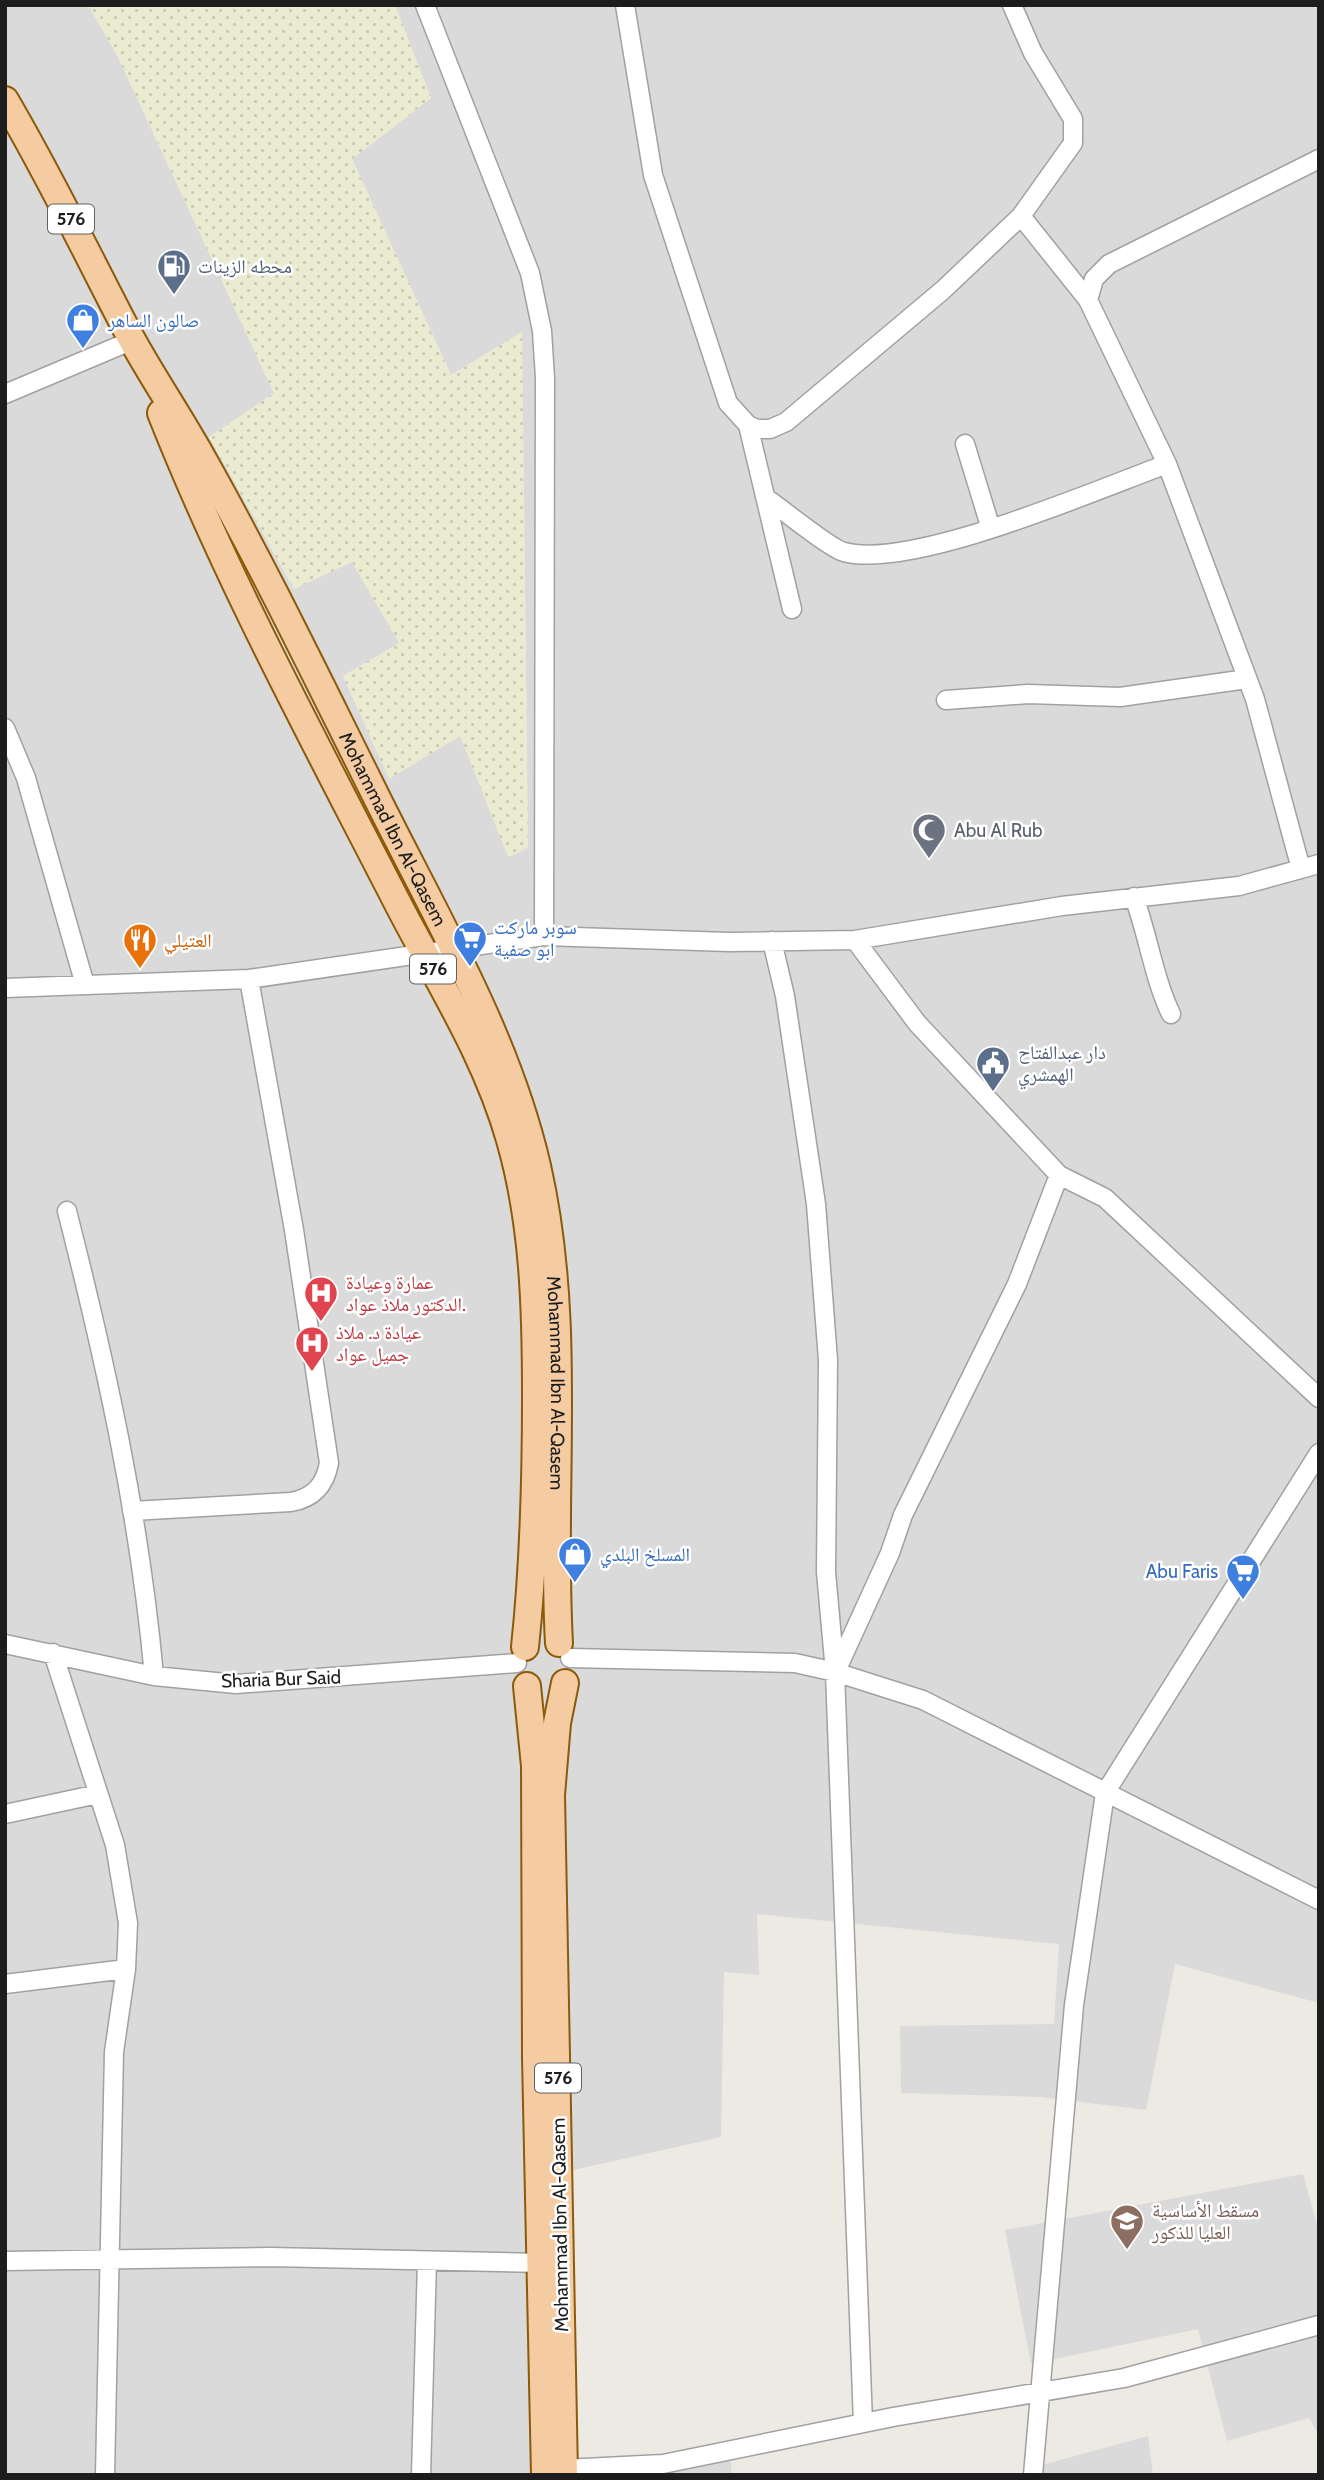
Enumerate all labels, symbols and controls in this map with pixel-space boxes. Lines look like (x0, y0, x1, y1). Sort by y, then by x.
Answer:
road number: 576 (48, 204, 94, 233)
fuel station icon: محطه الزينات (155, 247, 193, 296)
place label: محطه الزينات (198, 255, 292, 278)
shop icon: صالون الساهر (64, 301, 102, 350)
place label: صالون الساهر (107, 309, 199, 332)
street label: Mohammad Ibn Al-Qasem (334, 728, 452, 930)
mosque icon: Abu Al Rub (910, 811, 948, 860)
place label: Abu Al Rub (954, 819, 1043, 842)
place label: سوبر ماركت ابو صفية (494, 916, 577, 961)
supermarket icon: سوبر ماركت ابو صفية (451, 919, 489, 968)
restaurant icon: العتيلي (121, 921, 159, 970)
place label: العتيلي (164, 929, 212, 955)
road number: 576 (410, 954, 456, 984)
place label: دار عبدالفتاح الهمشري (1018, 1041, 1106, 1089)
public building icon: دار عبدالفتاح الهمشري (974, 1044, 1012, 1093)
place label: عمارة وعيادة الدكتور ملاذ عواد. (346, 1271, 466, 1316)
hospital icon: عمارة وعيادة الدكتور ملاذ عواد. (302, 1274, 340, 1323)
street label: Mohammad Ibn Al-Qasem (542, 1275, 570, 1490)
place label: عيادة د. ملاذ جميل عواد (336, 1321, 422, 1366)
hospital icon: عيادة د. ملاذ جميل عواد (293, 1324, 331, 1373)
shop icon: المسلخ البلدي (556, 1535, 594, 1584)
place label: المسلخ البلدي (600, 1543, 690, 1569)
supermarket icon: Abu Faris (1224, 1552, 1262, 1601)
place label: Abu Faris (1146, 1560, 1218, 1583)
street label: Sharia Bur Said (221, 1665, 341, 1693)
road number: 576 (535, 2064, 581, 2092)
street label: Mohammad Ibn Al-Qasem (547, 2118, 573, 2332)
place label: مسقط الأساسية العليا للذكور (1151, 2199, 1259, 2244)
school or university icon: مسقط الأساسية العليا للذكور (1108, 2202, 1146, 2251)

